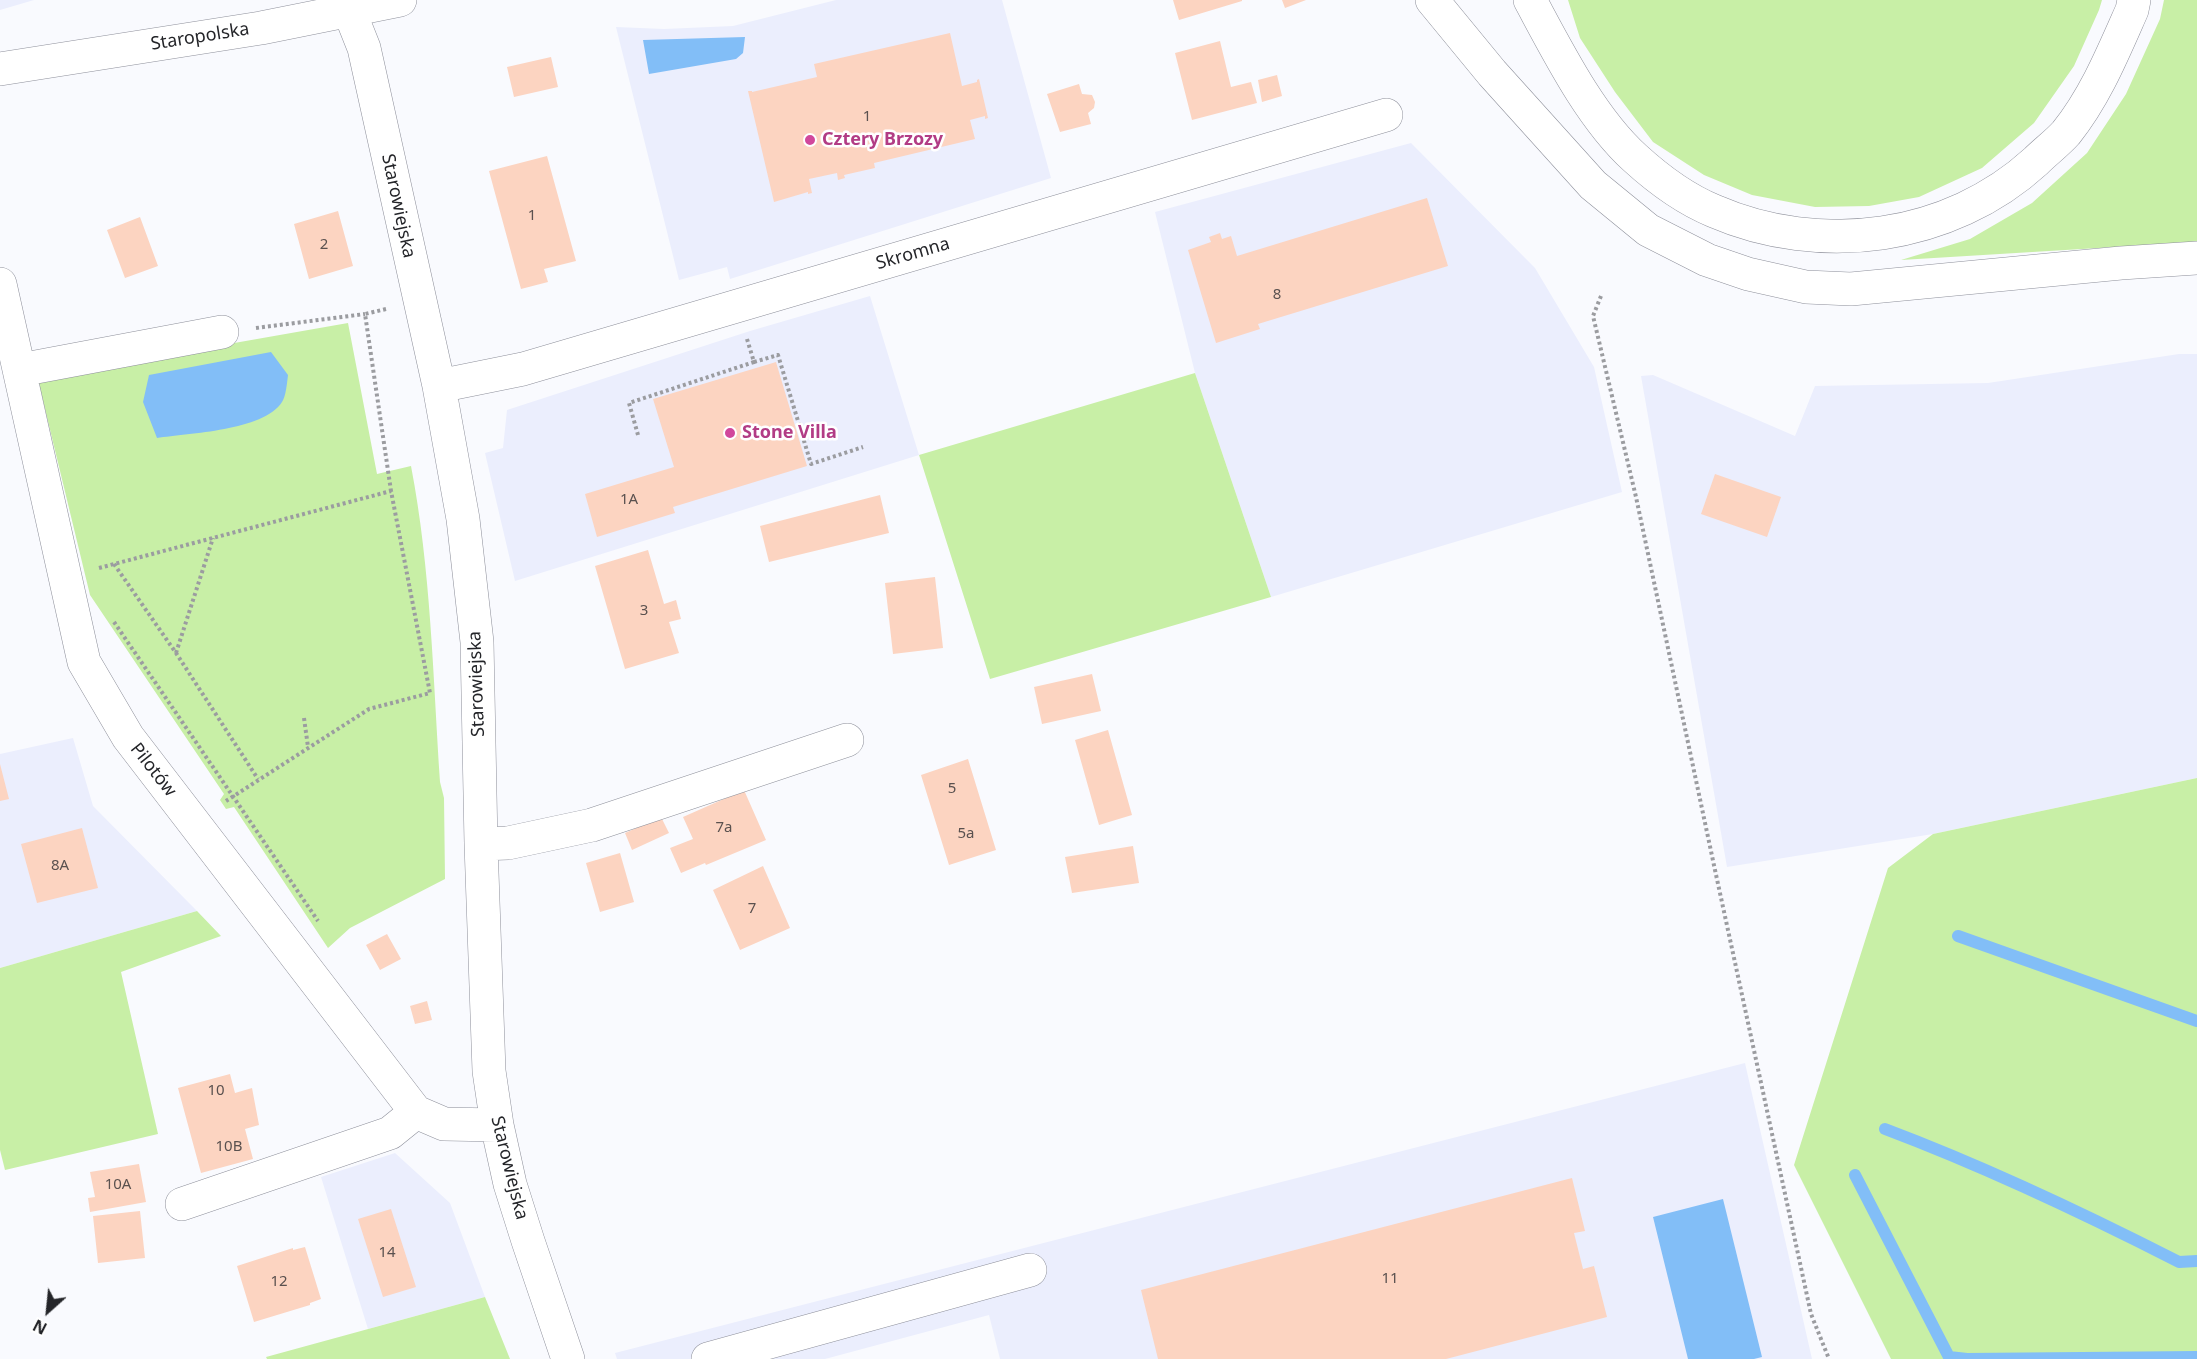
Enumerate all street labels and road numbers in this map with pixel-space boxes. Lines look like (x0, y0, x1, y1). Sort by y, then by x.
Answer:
street label: Staropolska (149, 19, 251, 55)
street label: Starowiejska (376, 152, 420, 260)
street label: Skromna (874, 233, 952, 275)
street label: Starowiejska (464, 631, 490, 737)
street label: Pilotów (125, 739, 181, 801)
street label: Starowiejska (486, 1114, 532, 1222)

